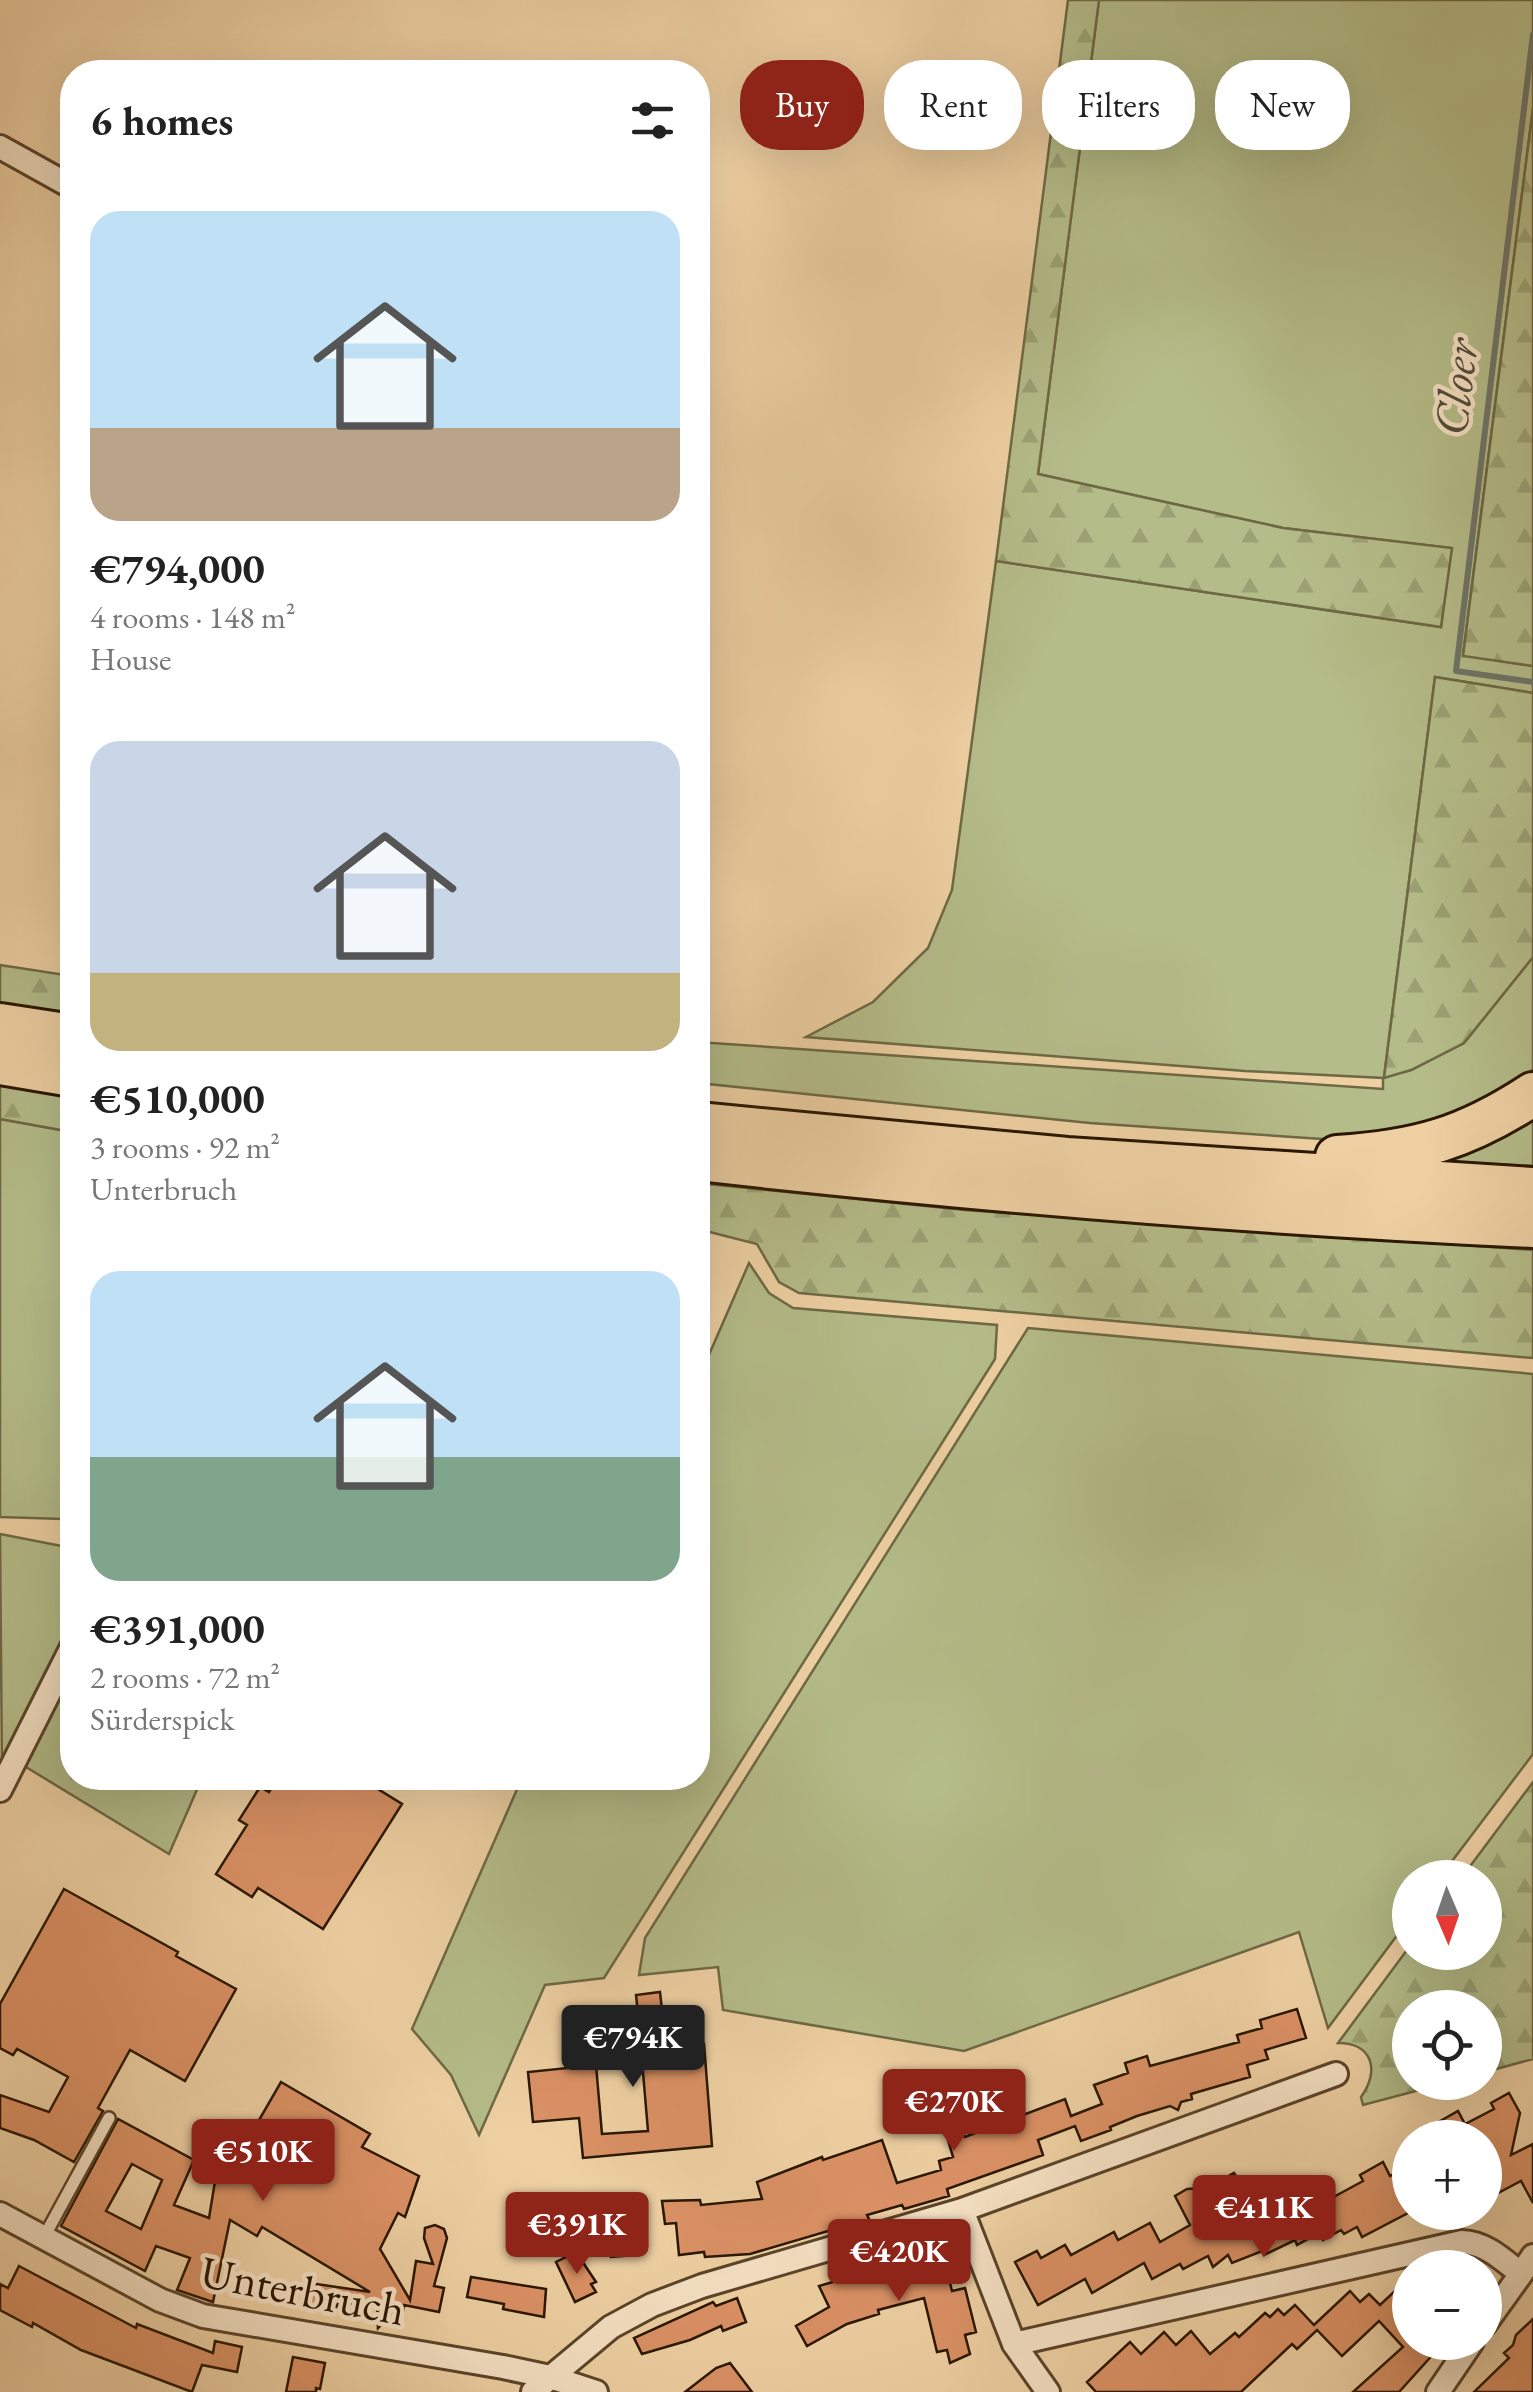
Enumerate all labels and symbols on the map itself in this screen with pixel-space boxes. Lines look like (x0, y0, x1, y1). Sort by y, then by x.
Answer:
water label: Cloer (1418, 332, 1492, 439)
north arrow (1392, 1860, 1502, 1970)
pin: €794K (563, 2005, 703, 2090)
pin: €270K (884, 2069, 1024, 2154)
pin: €510K (193, 2119, 333, 2204)
pin: €411K (1194, 2175, 1334, 2260)
pin: €391K (507, 2192, 647, 2277)
pin: €420K (829, 2219, 969, 2304)
street label: Unterbruch (196, 2242, 410, 2338)

